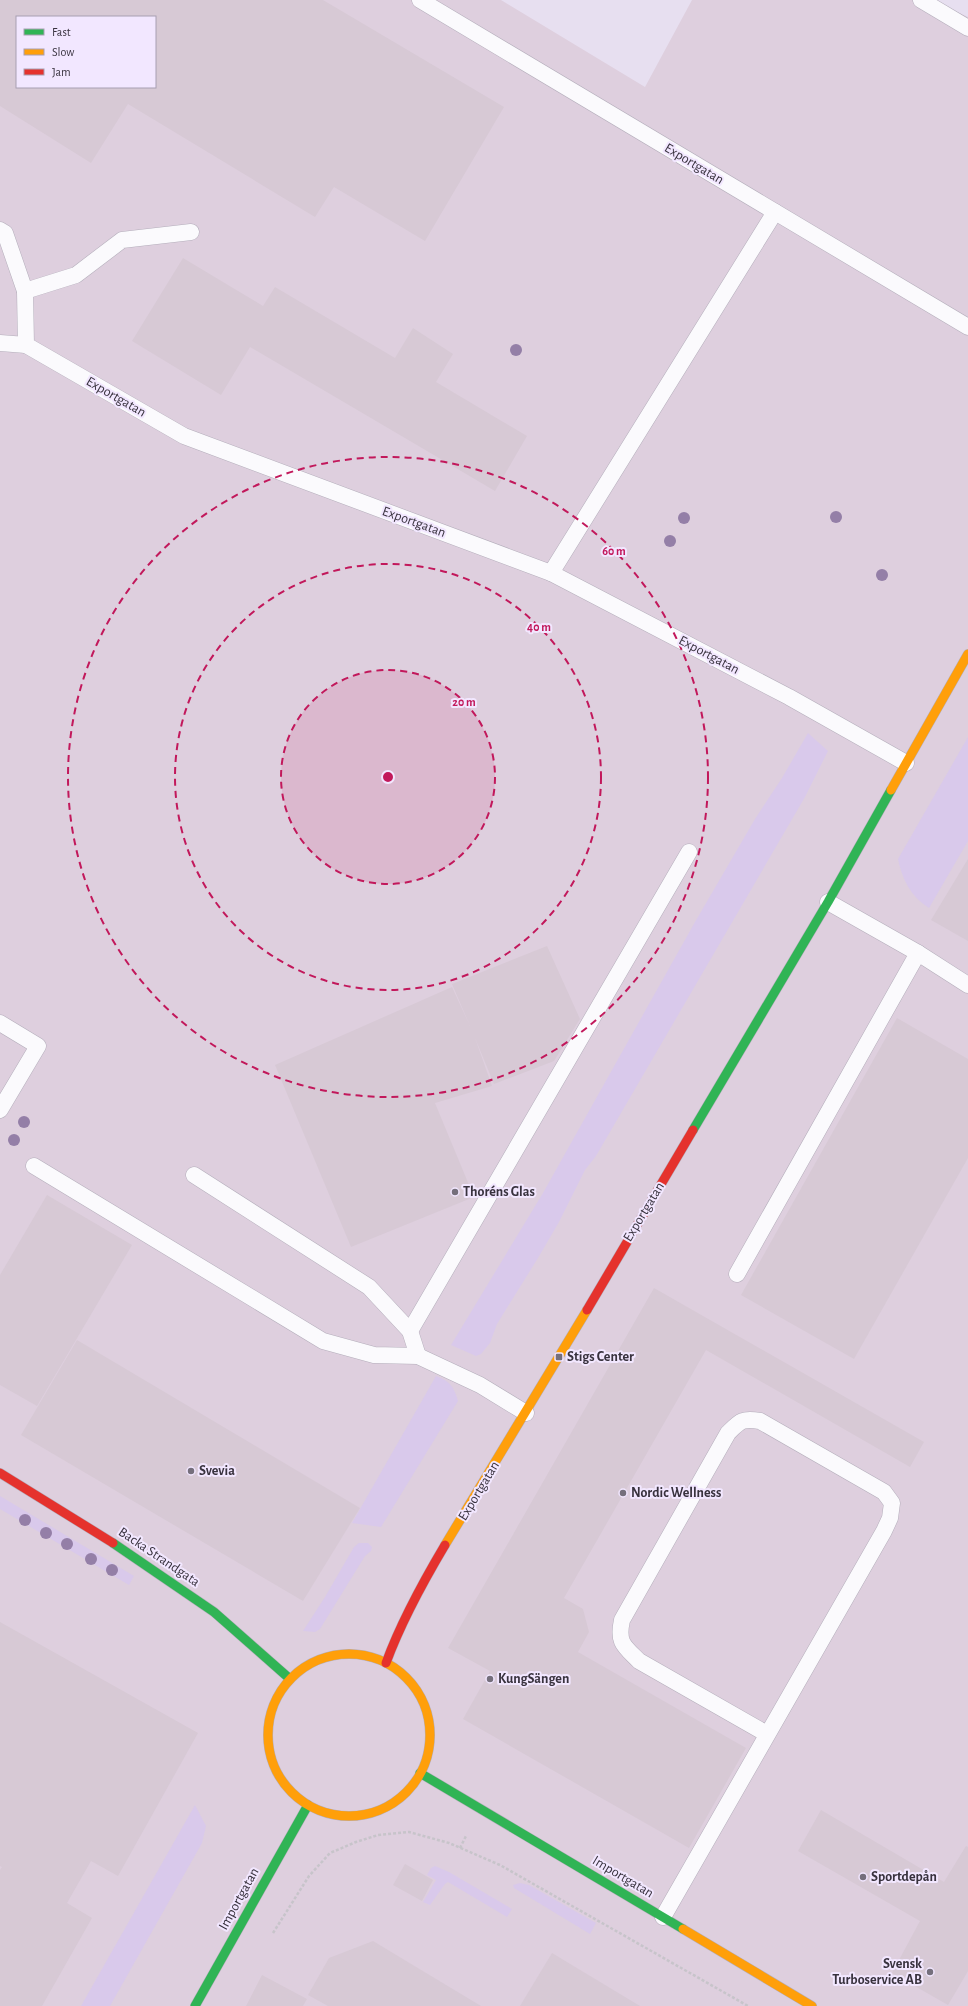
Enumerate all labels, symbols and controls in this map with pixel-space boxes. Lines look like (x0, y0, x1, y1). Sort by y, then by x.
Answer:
legend (16, 16, 156, 88)
text: Fast (52, 26, 71, 38)
text: Slow (52, 46, 74, 58)
text: Jam (52, 66, 71, 78)
street label: Exportgatan (662, 141, 726, 187)
street label: Exportgatan (84, 374, 148, 420)
street label: Exportgatan (380, 504, 448, 540)
text: 60 m (602, 545, 626, 557)
text: 40 m (527, 621, 551, 633)
street label: Exportgatan (676, 633, 742, 677)
text: 20 m (452, 696, 476, 708)
centre of rings (381, 770, 395, 784)
street label: Exportgatan (621, 1180, 667, 1244)
place label: Thoréns Glas (463, 1185, 535, 1199)
marker: Thoréns Glas (450, 1187, 460, 1197)
place label: Stigs Center (567, 1350, 634, 1364)
marker: Stigs Center (554, 1352, 564, 1362)
street label: Exportgatan (456, 1459, 502, 1523)
place label: Svevia (199, 1464, 235, 1478)
marker: Svevia (186, 1466, 196, 1476)
place label: Nordic Wellness (631, 1486, 721, 1500)
marker: Nordic Wellness (618, 1488, 628, 1498)
street label: Backa Strandgata (116, 1525, 203, 1590)
place label: KungSängen (498, 1672, 569, 1686)
marker: KungSängen (485, 1674, 495, 1684)
street label: Importgatan (590, 1853, 656, 1901)
street label: Importgatan (216, 1866, 262, 1932)
place label: Sportdepån (871, 1870, 937, 1884)
marker: Sportdepån (858, 1872, 868, 1882)
place label: Svensk Turboservice AB (832, 1957, 922, 1987)
marker: Svensk Turboservice AB (925, 1967, 935, 1977)

